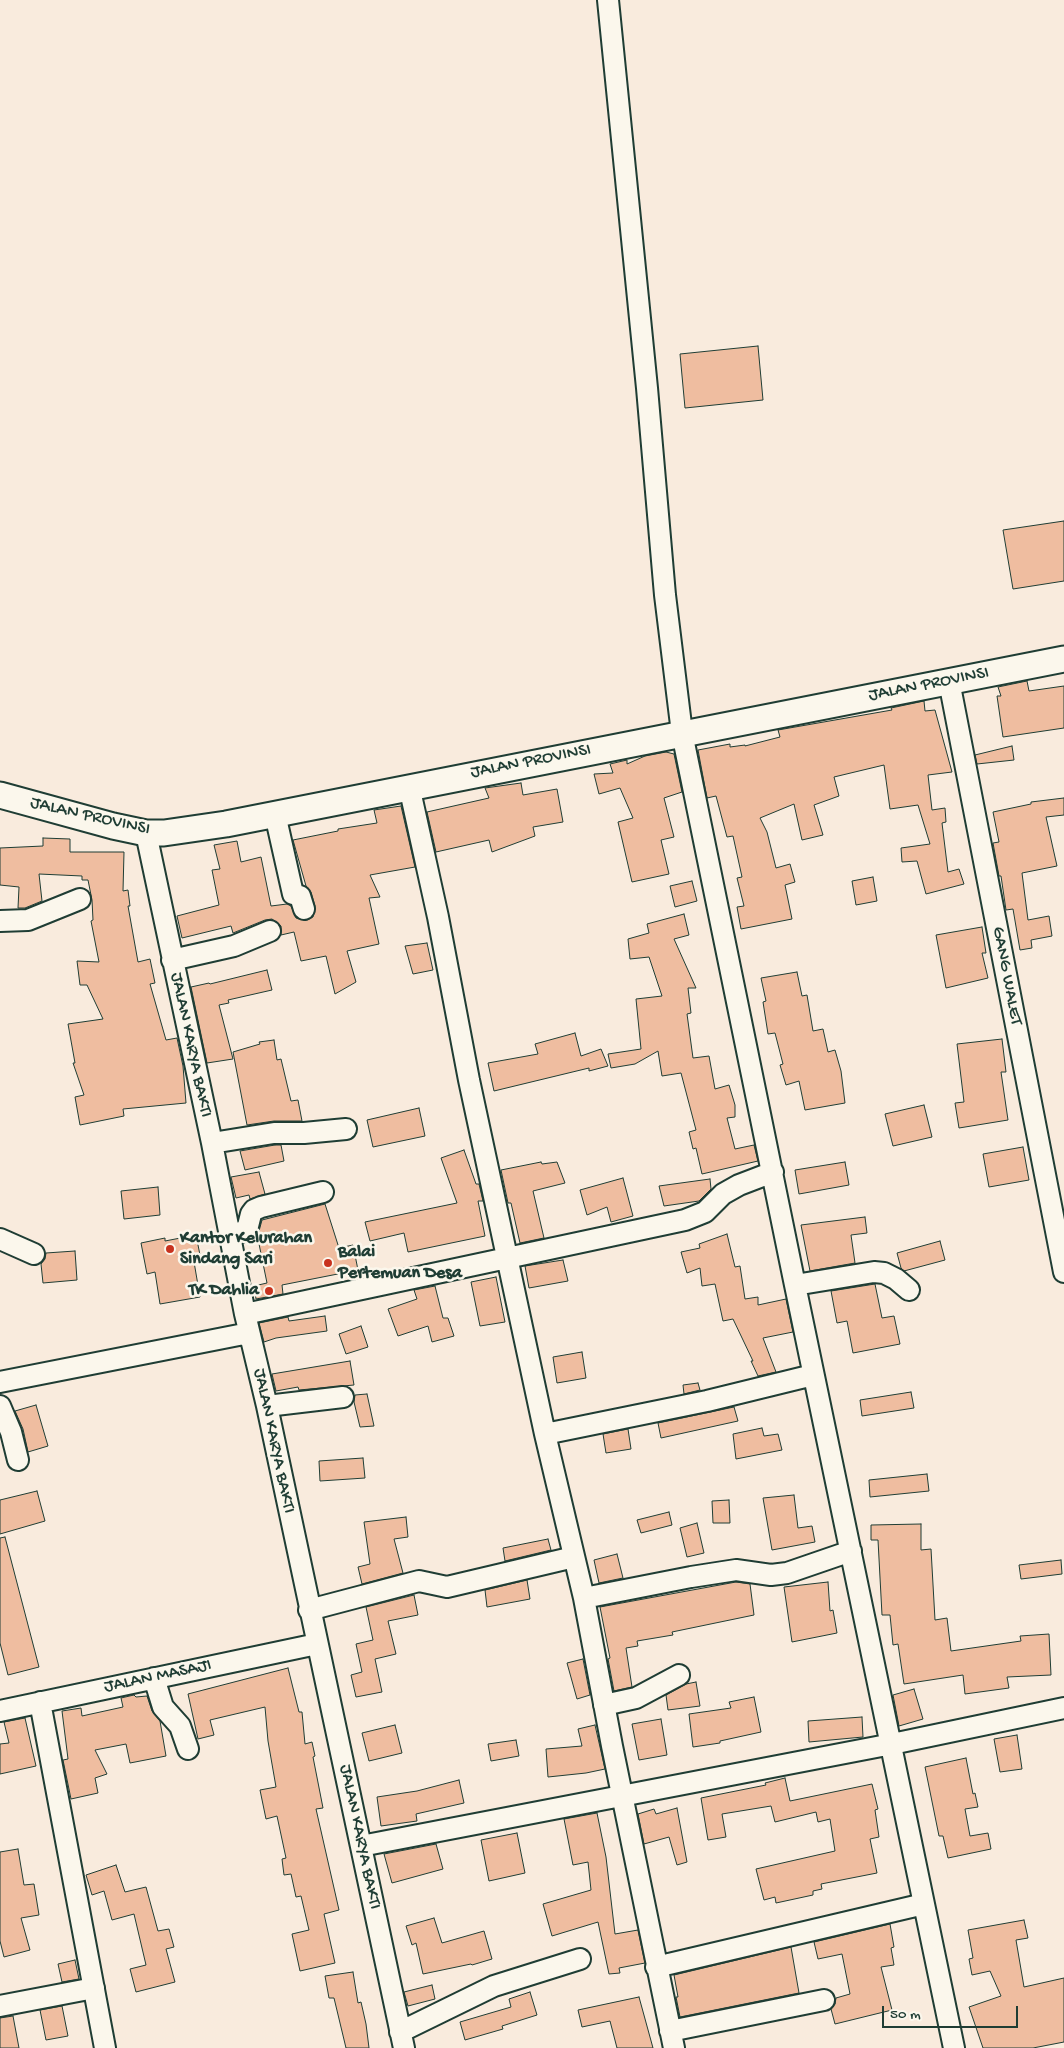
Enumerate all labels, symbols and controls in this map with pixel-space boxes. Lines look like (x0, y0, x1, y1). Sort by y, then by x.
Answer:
street label: JALAN PROVINSI (867, 663, 991, 707)
street label: JALAN PROVINSI (469, 740, 593, 784)
street label: JALAN PROVINSI (28, 793, 152, 841)
street label: GANG WALET (986, 925, 1026, 1027)
street label: JALAN KARYA BAKTI (164, 971, 216, 1119)
place label: Kantor Kelurahan Sindang Sari (180, 1228, 312, 1270)
place label: Balai Pertemuan Desa (338, 1242, 462, 1284)
marker: Kantor Kelurahan Sindang Sari (164, 1243, 176, 1255)
marker: Balai Pertemuan Desa (322, 1257, 334, 1269)
place label: TK Dahlia (189, 1280, 259, 1302)
marker: TK Dahlia (263, 1285, 275, 1297)
street label: JALAN KARYA BAKTI (247, 1367, 299, 1515)
street label: JALAN MASAJI (102, 1655, 214, 1699)
street label: JALAN KARYA BAKTI (333, 1763, 385, 1911)
scale bar (884, 1996, 1020, 2028)
text: 50 m (890, 2006, 921, 2024)

